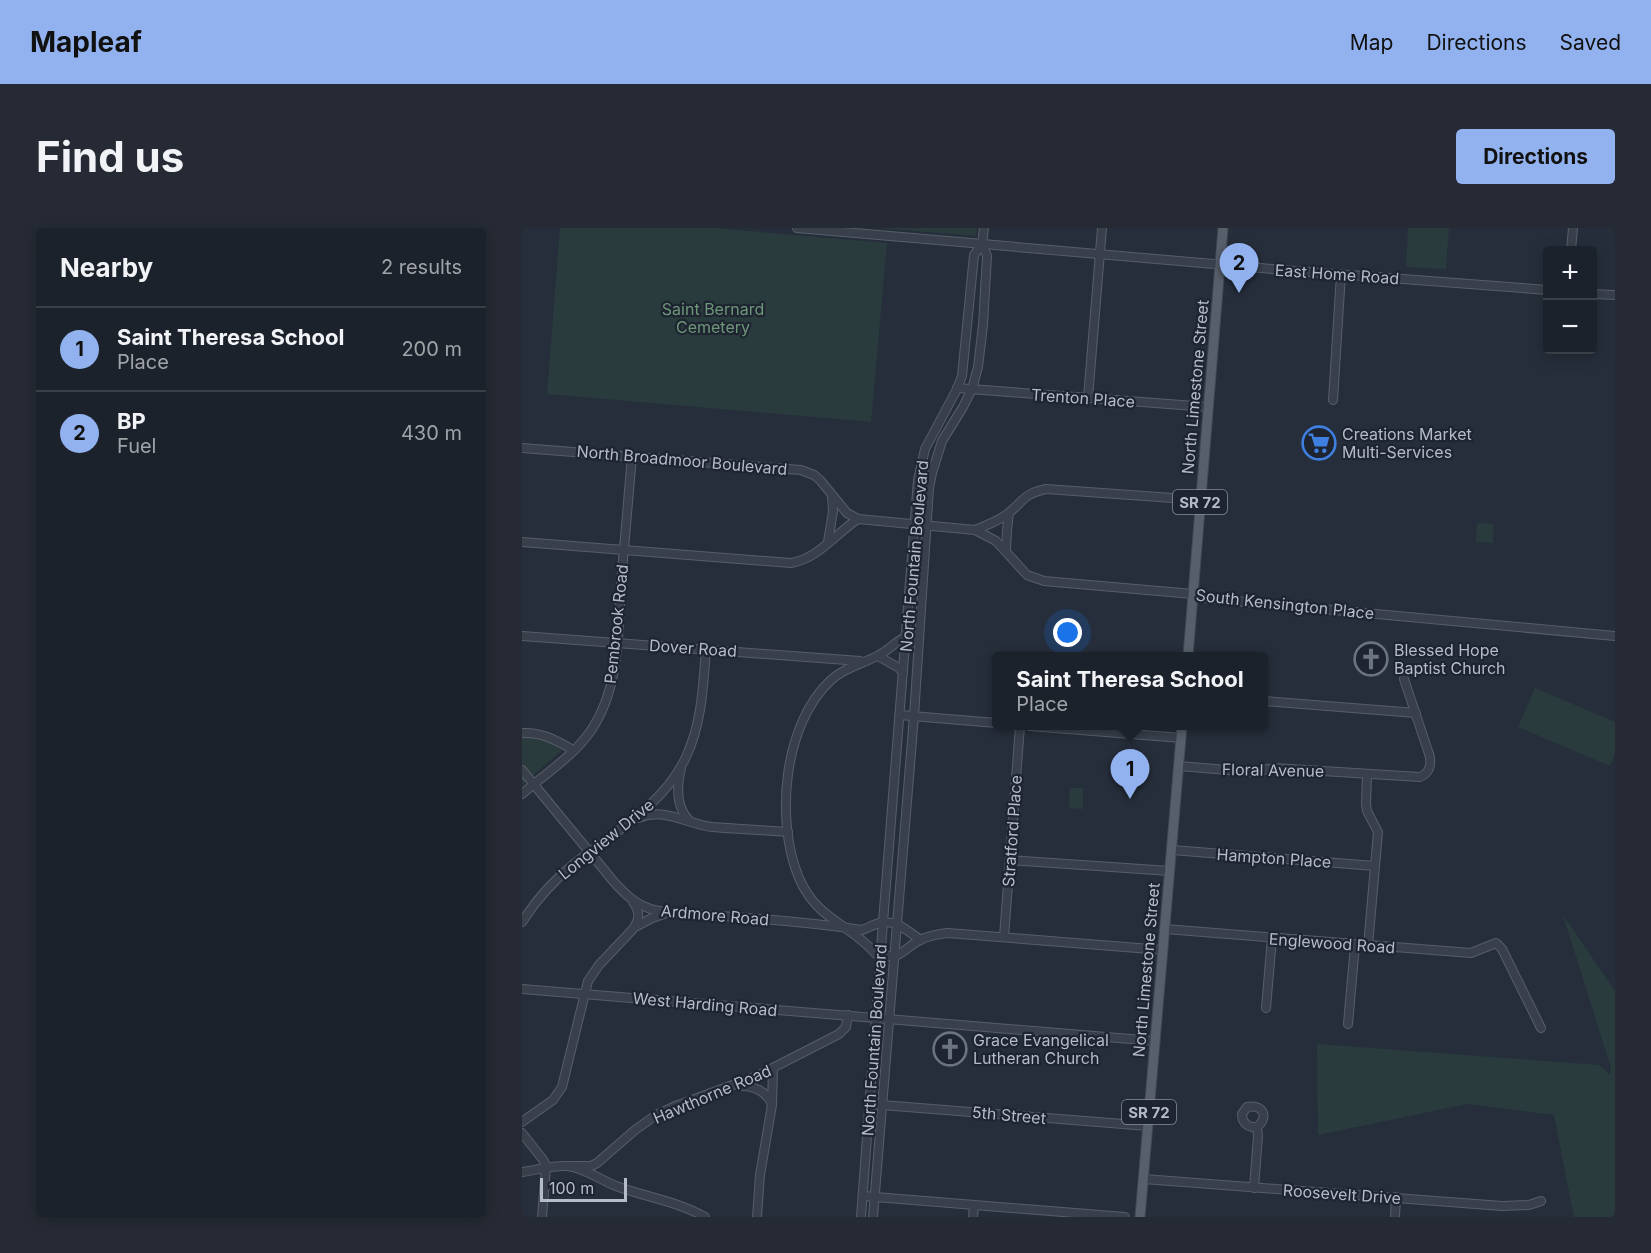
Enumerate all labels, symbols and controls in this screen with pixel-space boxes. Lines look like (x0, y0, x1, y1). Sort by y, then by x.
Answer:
text: Mapleaf (30, 25, 142, 59)
text: Map (1350, 30, 1393, 55)
text: Directions (1426, 30, 1527, 55)
text: Saved (1560, 30, 1621, 55)
button: Directions (1456, 129, 1615, 184)
text: Find us (36, 131, 184, 182)
pin: 2 (1220, 244, 1258, 293)
map controls (1543, 246, 1597, 354)
button: + (1543, 246, 1597, 300)
text: Nearby (60, 252, 153, 283)
text: 2 results (381, 255, 462, 279)
street label: East Home Road (1274, 260, 1400, 288)
park label: Saint Bernard Cemetery (662, 299, 764, 337)
street label: North Limestone Street (1177, 299, 1213, 475)
button: − (1543, 300, 1597, 354)
text: Saint Theresa School (117, 324, 344, 350)
text: 1 (75, 337, 84, 361)
text: 200 m (401, 337, 462, 361)
text: Place (117, 350, 169, 374)
street label: Trenton Place (1030, 384, 1136, 412)
text: BP (117, 408, 146, 434)
text: 2 (73, 421, 86, 445)
text: 430 m (401, 421, 462, 445)
place label: Creations Market Multi-Services (1342, 424, 1472, 462)
supermarket icon: Creations Market Multi-Services (1301, 425, 1337, 461)
text: Fuel (117, 434, 156, 458)
street label: North Broadmoor Boulevard (576, 441, 788, 479)
street label: North Fountain Boulevard (896, 459, 932, 653)
road number: SR 72 (1173, 490, 1227, 514)
street label: Pembrook Road (600, 563, 632, 685)
street label: South Kensington Place (1195, 585, 1375, 623)
your location (1053, 618, 1082, 647)
street label: Dover Road (648, 635, 738, 661)
place label: Blessed Hope Baptist Church (1394, 640, 1506, 678)
church icon: Blessed Hope Baptist Church (1353, 641, 1389, 677)
popup (992, 652, 1268, 730)
text: Saint Theresa School (1016, 666, 1244, 692)
text: Place (1016, 692, 1068, 716)
pin: 1 (1110, 750, 1150, 799)
street label: Floral Avenue (1222, 759, 1324, 781)
street label: Stratford Place (998, 774, 1026, 888)
street label: Longview Drive (554, 794, 658, 884)
street label: Hampton Place (1216, 844, 1332, 872)
street label: North Limestone Street (1128, 882, 1164, 1058)
street label: Ardmore Road (660, 900, 770, 930)
street label: Englewood Road (1268, 929, 1396, 957)
street label: North Fountain Boulevard (857, 943, 891, 1137)
street label: West Harding Road (632, 988, 778, 1020)
place label: Grace Evangelical Lutheran Church (973, 1030, 1109, 1068)
church icon: Grace Evangelical Lutheran Church (932, 1031, 968, 1067)
street label: Hawthorne Road (650, 1060, 774, 1128)
road number: SR 72 (1122, 1100, 1176, 1124)
street label: 5th Street (971, 1102, 1047, 1128)
scale bar (540, 1175, 627, 1202)
text: 100 m (549, 1178, 594, 1198)
street label: Roosevelt Drive (1282, 1180, 1402, 1208)

